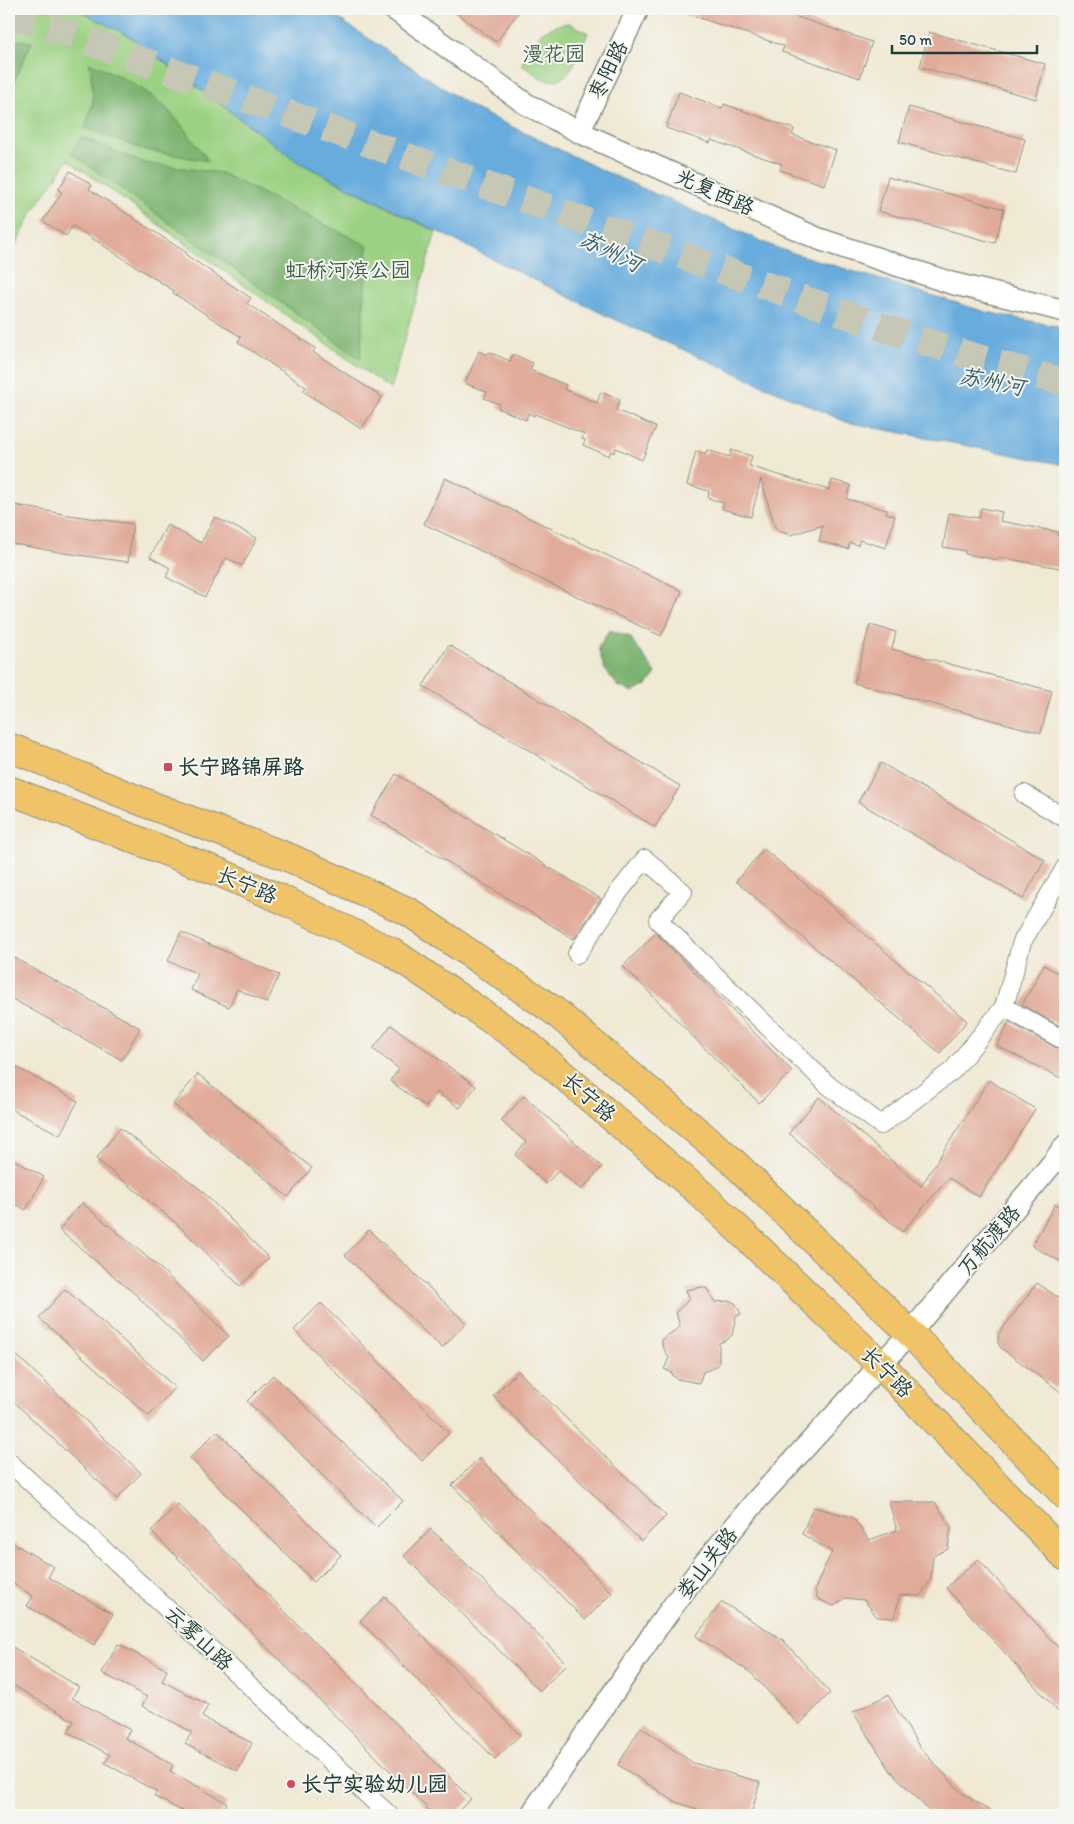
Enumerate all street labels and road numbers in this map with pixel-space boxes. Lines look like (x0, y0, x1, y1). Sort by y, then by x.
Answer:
street label: 枣阳路 (583, 36, 633, 104)
street label: 光复西路 (672, 163, 759, 220)
street label: 长宁路 (213, 861, 281, 908)
street label: 长宁路 (557, 1067, 621, 1127)
street label: 万航渡路 (952, 1199, 1025, 1280)
street label: 长宁路 (856, 1341, 918, 1403)
street label: 娄山关路 (671, 1522, 742, 1603)
street label: 云雾山路 (160, 1600, 239, 1675)

